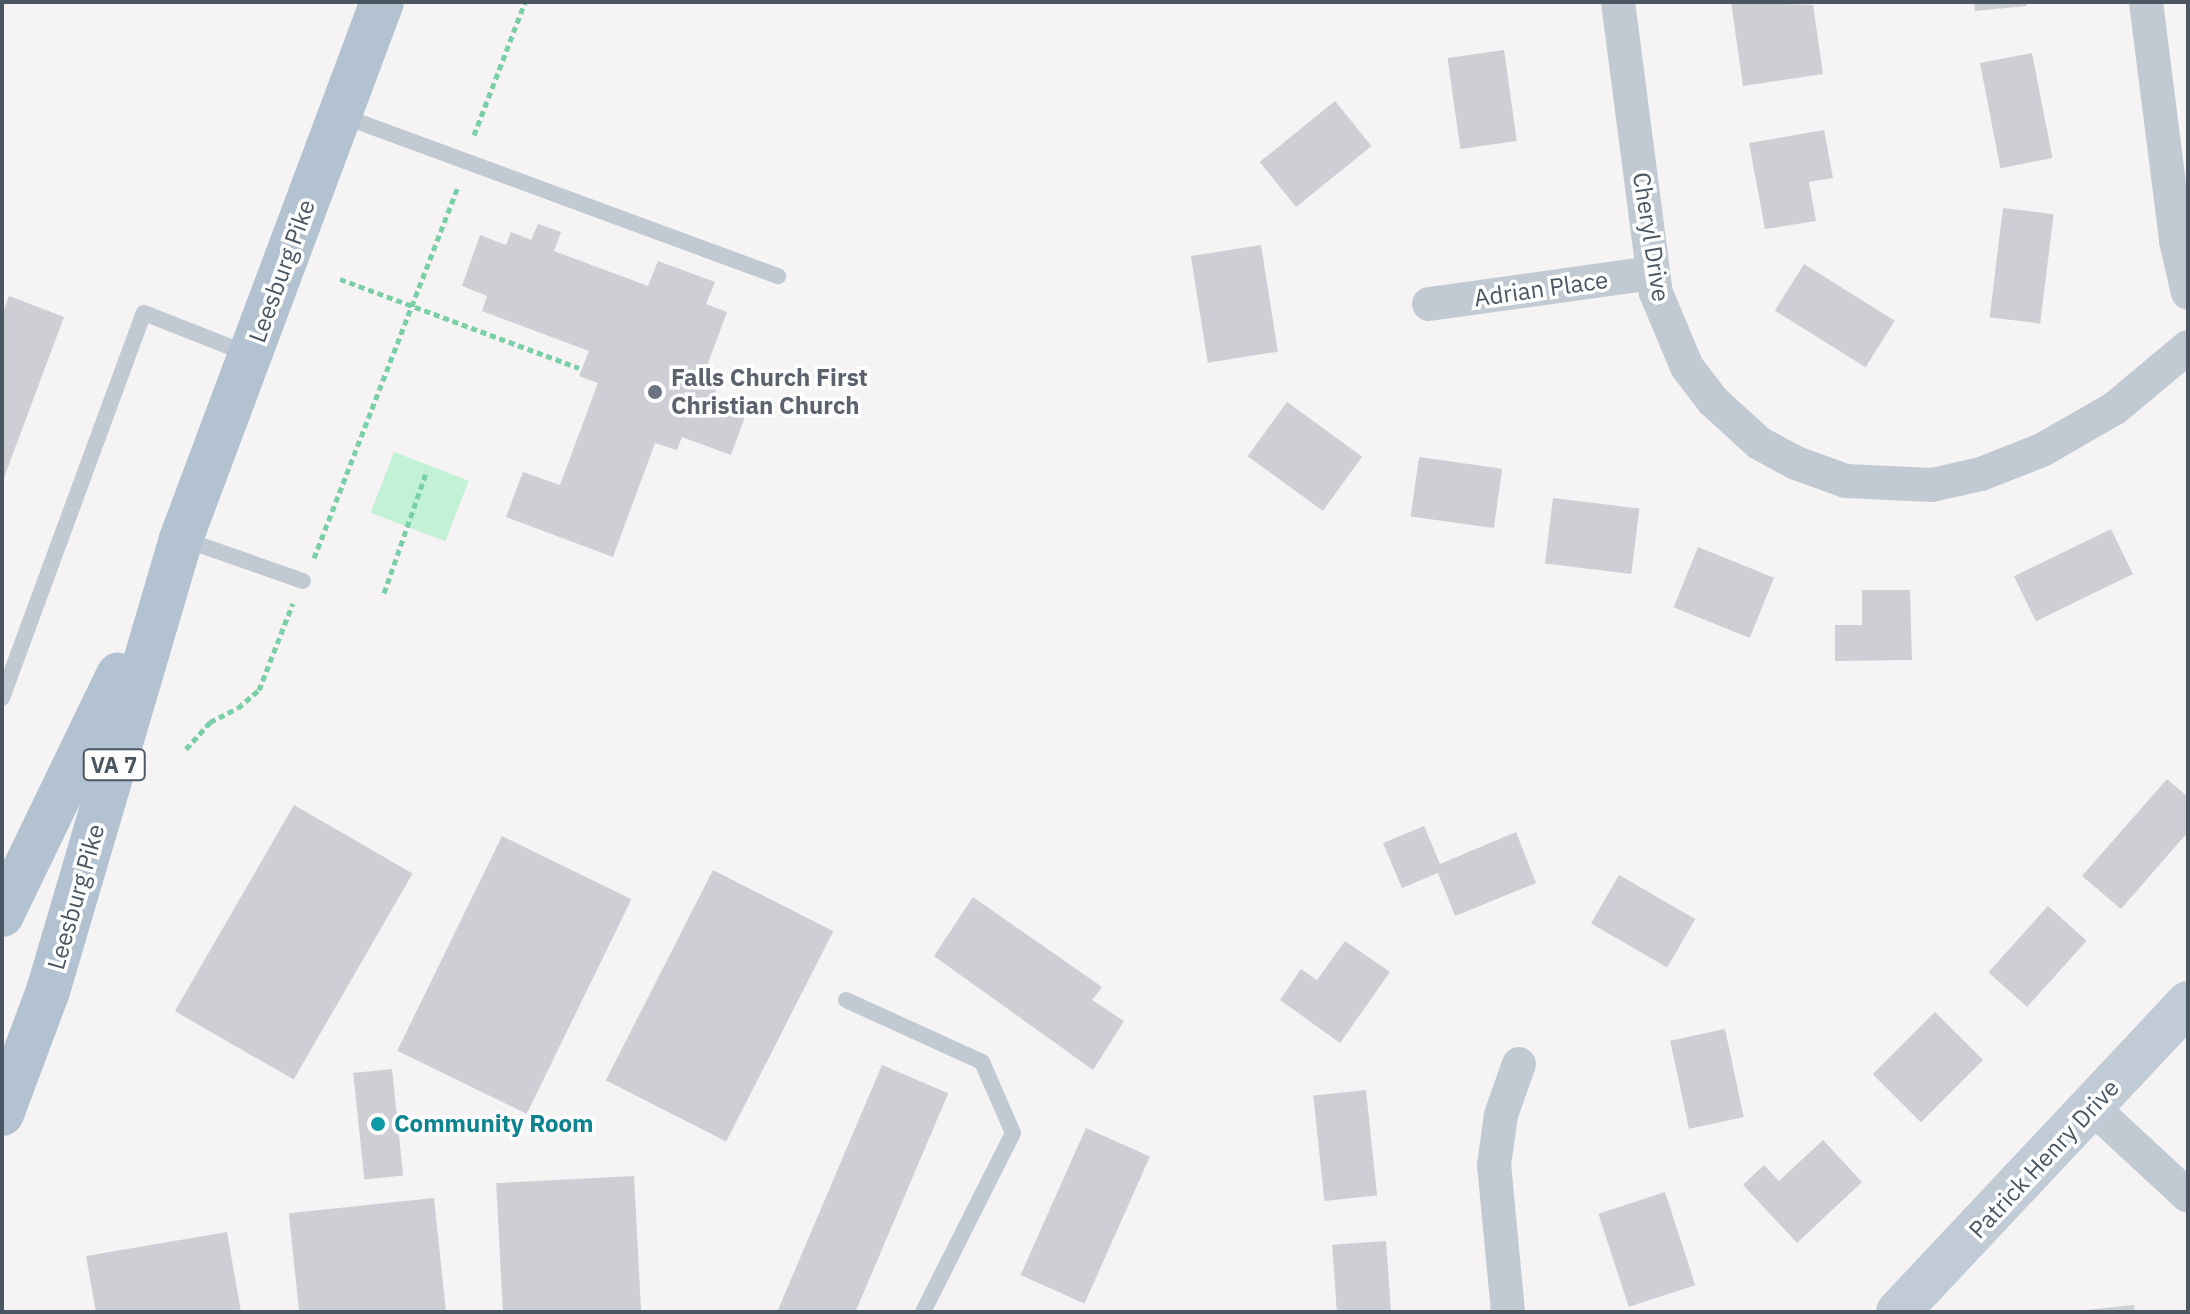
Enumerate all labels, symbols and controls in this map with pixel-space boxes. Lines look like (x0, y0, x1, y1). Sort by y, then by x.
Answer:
street label: Cheryl Drive (1627, 170, 1675, 304)
street label: Leesburg Pike (243, 196, 321, 346)
street label: Adrian Place (1472, 265, 1610, 313)
place label: Falls Church First Christian Church (671, 364, 868, 420)
marker: Falls Church First Christian Church (646, 383, 664, 401)
road number: VA 7 (82, 747, 146, 783)
street label: Leesburg Pike (41, 821, 111, 973)
street label: Patrick Henry Drive (1963, 1074, 2125, 1244)
place label: Community Room (394, 1110, 594, 1138)
marker: Community Room (369, 1115, 387, 1133)

